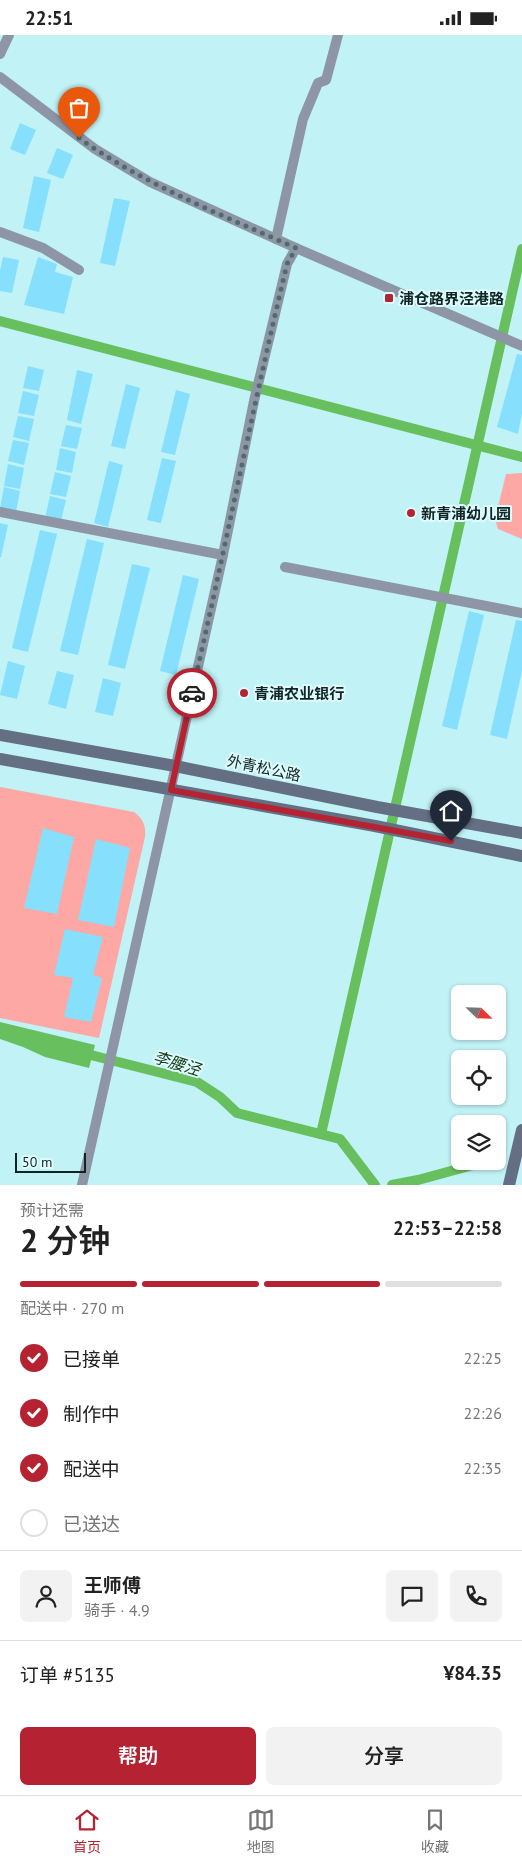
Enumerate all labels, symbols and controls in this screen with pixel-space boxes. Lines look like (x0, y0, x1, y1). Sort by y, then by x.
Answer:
text: 22:51 (25, 6, 73, 30)
pin (58, 87, 100, 138)
icon: bag (65, 94, 93, 122)
place label: 浦仓路界泾港路 (399, 289, 504, 308)
marker: 浦仓路界泾港路 (383, 292, 395, 304)
place label: 新青浦幼儿园 (421, 504, 511, 523)
marker: 新青浦幼儿园 (405, 507, 417, 519)
courier (167, 668, 217, 718)
icon: car (178, 679, 206, 707)
place label: 青浦农业银行 (254, 684, 344, 703)
marker: 青浦农业银行 (238, 687, 250, 699)
street label: 外青松公路 (225, 751, 303, 785)
pin (430, 790, 472, 841)
icon: home (437, 797, 465, 825)
north arrow (451, 985, 506, 1040)
map controls (451, 985, 506, 1170)
water label: 李腰泾 (151, 1046, 205, 1080)
button: locate (451, 1050, 506, 1105)
button: layers (451, 1115, 506, 1170)
scale bar (15, 1150, 86, 1173)
text: 50 m (22, 1153, 52, 1171)
text: 预计还需 (20, 1200, 84, 1220)
text: 22:53–22:58 (393, 1216, 502, 1240)
text: 2 分钟 (20, 1219, 110, 1261)
text: 配送中 · 270 m (20, 1298, 124, 1318)
icon: check (20, 1344, 48, 1372)
text: 已接单 (63, 1347, 120, 1371)
text: 22:25 (464, 1348, 502, 1368)
icon: check (20, 1399, 48, 1427)
text: 制作中 (63, 1402, 120, 1426)
text: 22:26 (464, 1403, 502, 1423)
icon: check (20, 1454, 48, 1482)
text: 配送中 (63, 1457, 120, 1481)
text: 22:35 (464, 1458, 502, 1478)
text: 已送达 (63, 1512, 120, 1536)
button: person (20, 1570, 72, 1622)
button: chat (386, 1570, 438, 1622)
button: phone (450, 1570, 502, 1622)
text: 王师傅 (84, 1573, 141, 1597)
text: 骑手 · 4.9 (84, 1600, 150, 1620)
text: ¥84.35 (443, 1661, 502, 1685)
text: 订单 #5135 (20, 1663, 115, 1687)
button: 帮助 (20, 1727, 256, 1785)
button: 分享 (266, 1727, 502, 1785)
tab: 首页 (73, 1806, 101, 1856)
tab: 地图 (247, 1806, 275, 1856)
tab: 收藏 (421, 1806, 449, 1856)

